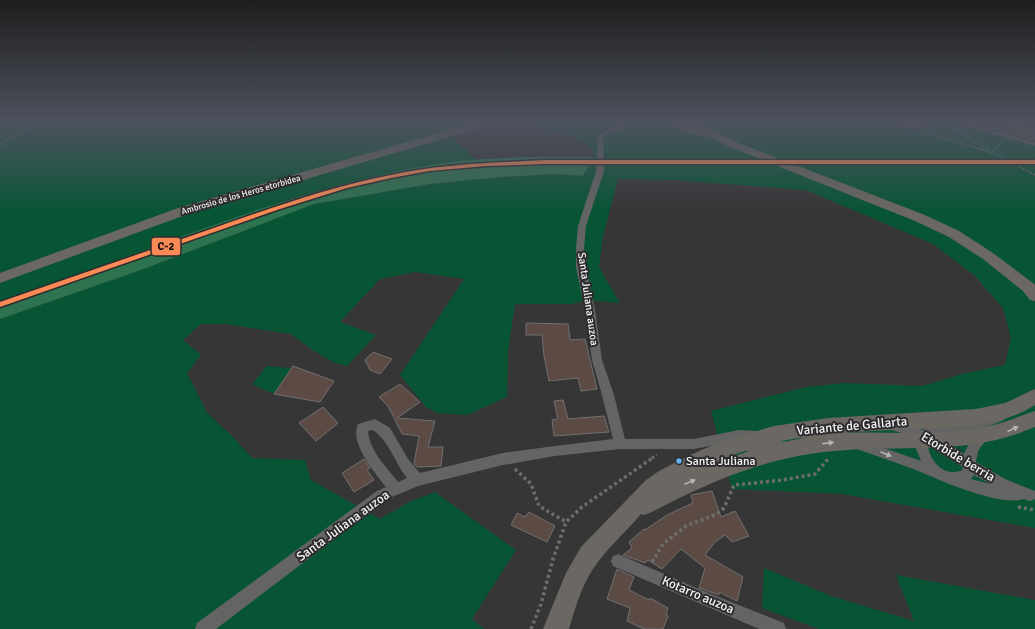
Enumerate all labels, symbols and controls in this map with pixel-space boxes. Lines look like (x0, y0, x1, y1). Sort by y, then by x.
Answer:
street label: Ambrosio de los Heros etorbidea (180, 173, 302, 217)
line badge: C-2 (151, 237, 181, 256)
text: C-2 (158, 240, 174, 253)
street label: Santa Juliana auzoa (575, 252, 601, 347)
street label: Variante de Gallarta (796, 413, 908, 439)
one-way arrow (1007, 426, 1018, 432)
street label: Etorbide berria (918, 429, 998, 485)
one-way arrow (822, 440, 834, 446)
one-way arrow (881, 451, 892, 457)
place label: Santa Juliana (686, 454, 756, 469)
marker: Santa Juliana (674, 456, 684, 466)
one-way arrow (684, 479, 695, 485)
street label: Santa Juliana auzoa (293, 487, 393, 565)
street label: Kotarro auzoa (659, 573, 737, 617)

